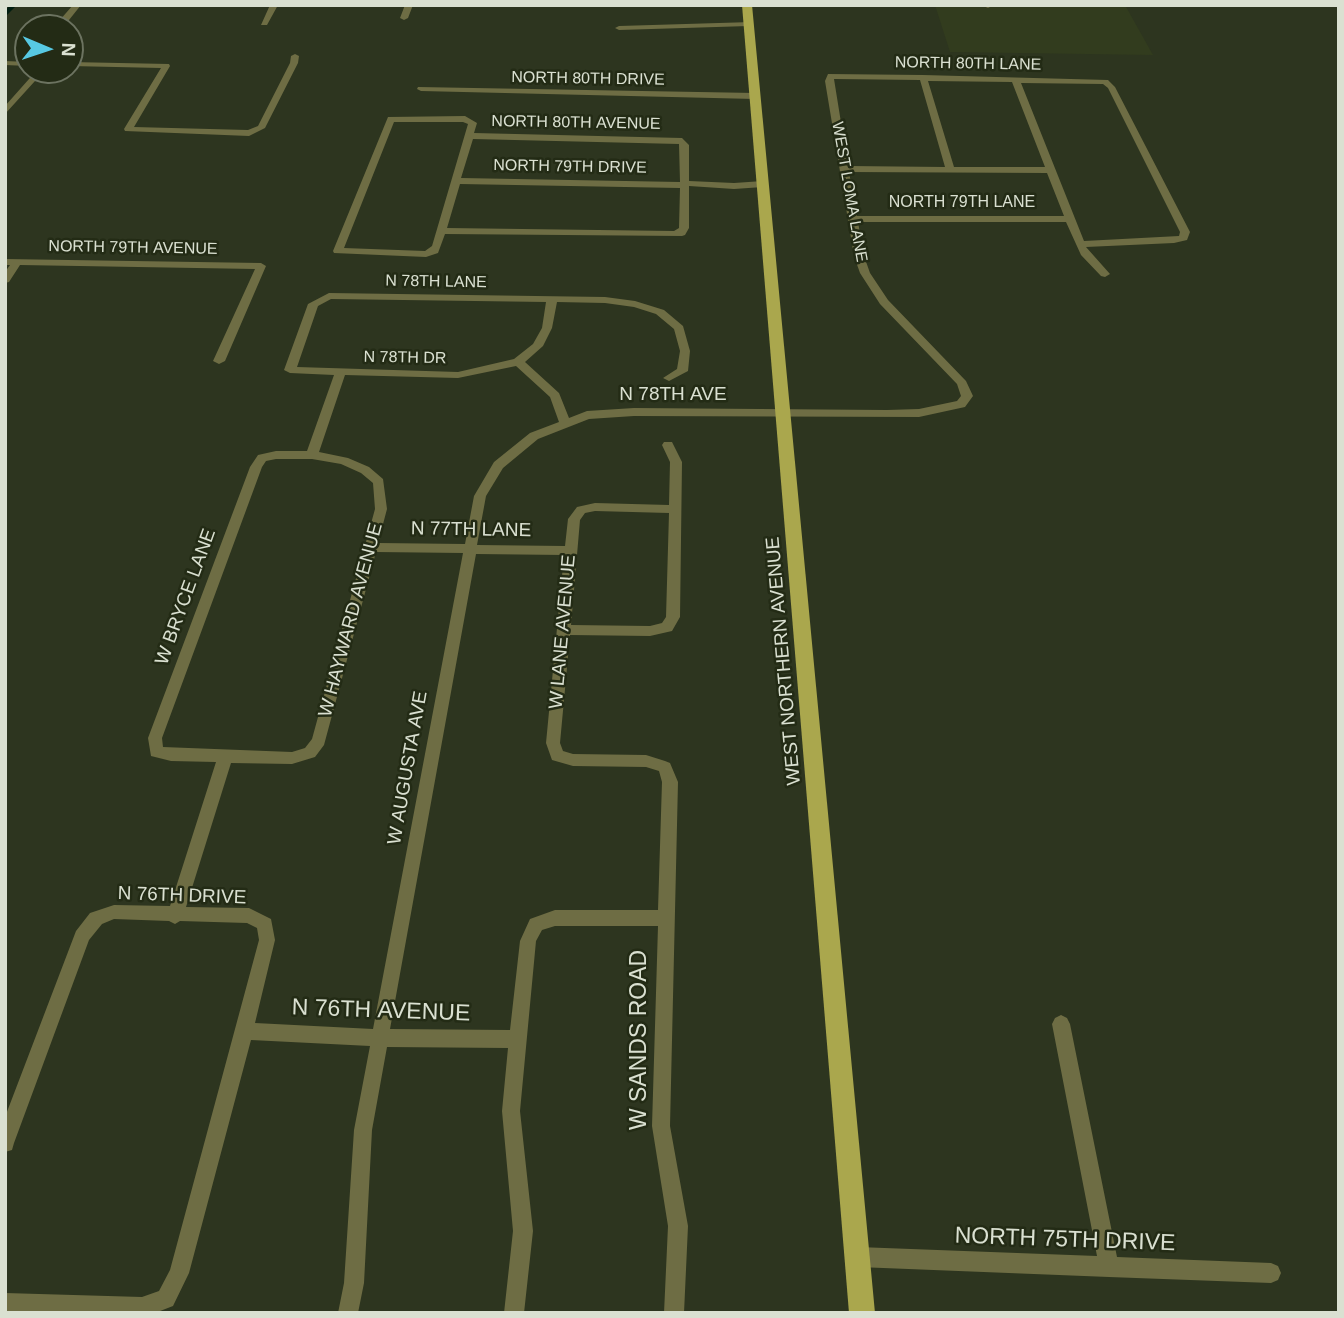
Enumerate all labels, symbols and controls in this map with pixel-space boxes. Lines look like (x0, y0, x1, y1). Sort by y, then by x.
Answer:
north arrow (14, 14, 84, 84)
text: N (58, 42, 79, 57)
street label: NORTH 80TH LANE (895, 53, 1041, 75)
street label: NORTH 80TH DRIVE (511, 68, 665, 90)
street label: NORTH 80TH AVENUE (491, 112, 661, 134)
street label: WEST LOMA LANE (827, 120, 871, 264)
street label: NORTH 79TH DRIVE (493, 156, 647, 178)
street label: NORTH 79TH LANE (889, 193, 1035, 213)
street label: NORTH 79TH AVENUE (48, 237, 218, 259)
street label: N 78TH LANE (385, 272, 487, 292)
street label: N 78TH DR (363, 348, 447, 368)
street label: N 78TH AVE (619, 384, 727, 406)
street label: N 77TH LANE (411, 518, 531, 542)
street label: W HAYWARD AVENUE (314, 520, 388, 720)
street label: W BRYCE LANE (151, 526, 221, 668)
street label: WEST NORTHERN AVENUE (762, 536, 806, 786)
street label: W LANE AVENUE (545, 554, 581, 710)
street label: W AUGUSTA AVE (383, 689, 433, 847)
street label: N 76TH DRIVE (117, 882, 247, 910)
street label: W SANDS ROAD (626, 950, 654, 1130)
street label: N 76TH AVENUE (291, 994, 471, 1028)
street label: NORTH 75TH DRIVE (954, 1222, 1176, 1258)

